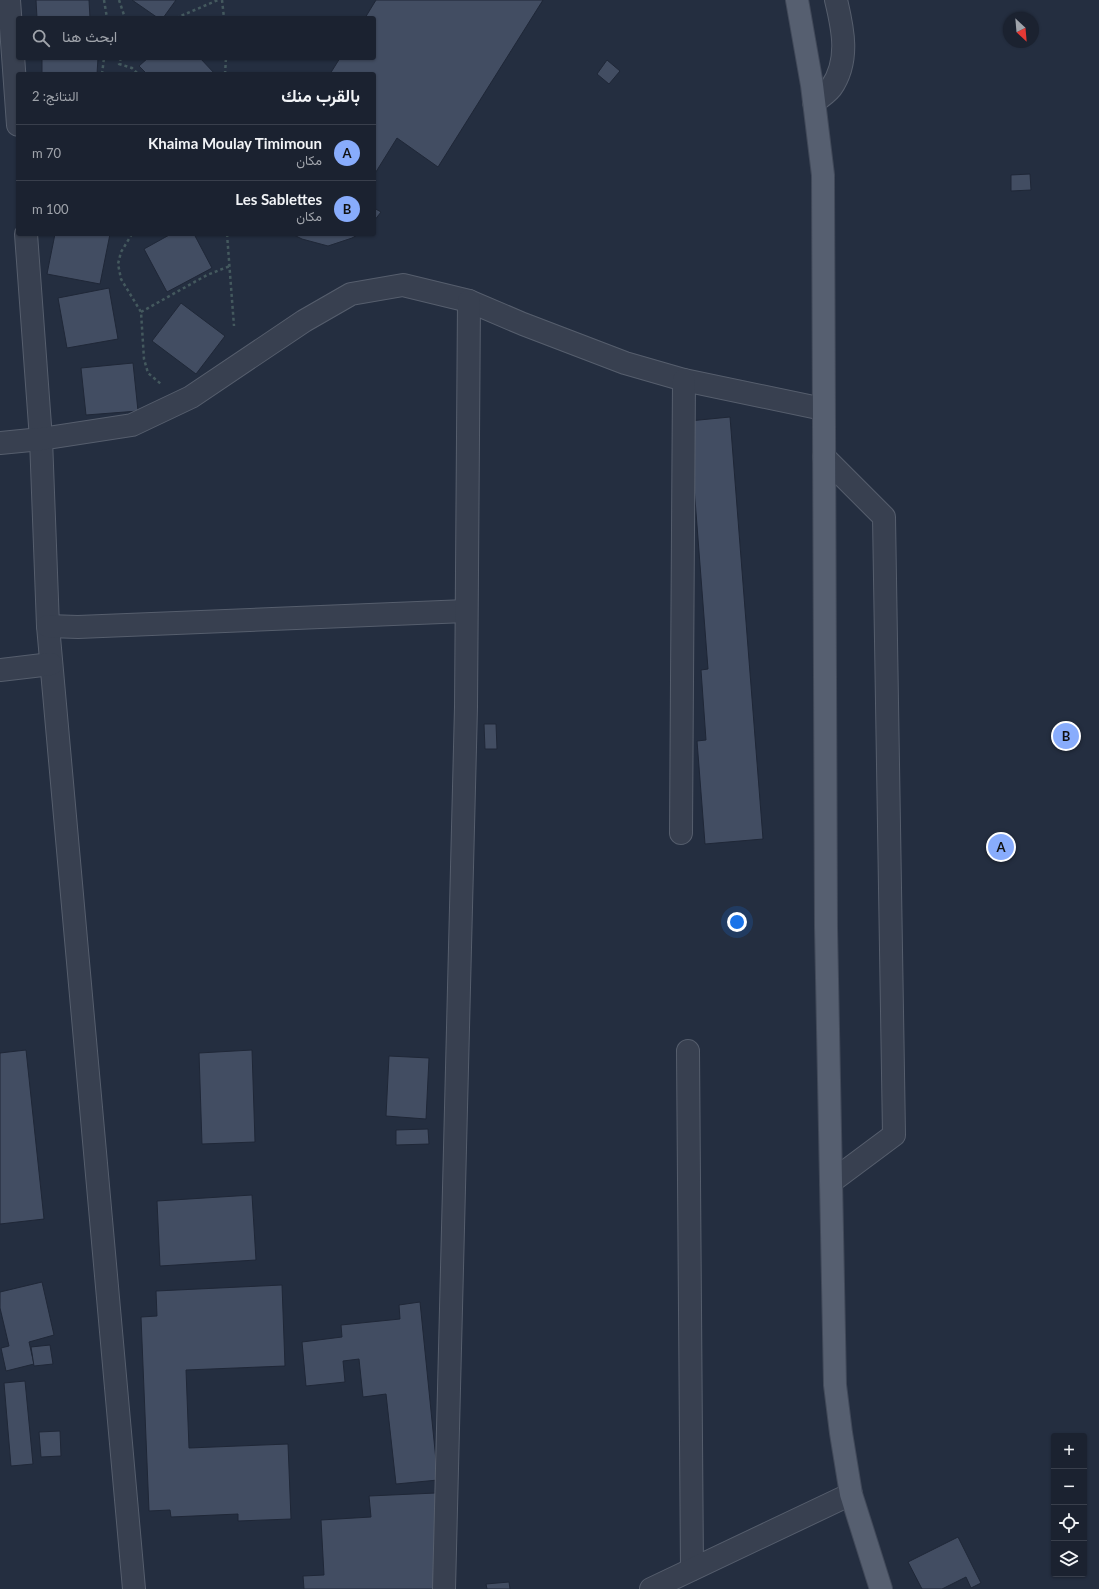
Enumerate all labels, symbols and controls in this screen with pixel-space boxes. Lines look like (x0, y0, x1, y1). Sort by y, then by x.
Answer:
north arrow (1003, 12, 1039, 48)
search box (16, 16, 376, 60)
icon: search (30, 27, 52, 49)
text: ابحث هنا (62, 27, 117, 45)
text: بالقرب منك (281, 85, 360, 106)
text: النتائج: 2 (32, 88, 79, 104)
text: Khaima Moulay Timimoun (148, 134, 322, 152)
text: 70 m (32, 145, 61, 161)
text: A (342, 145, 352, 161)
text: مكان (296, 152, 322, 168)
text: Les Sablettes (235, 190, 322, 208)
text: 100 m (32, 201, 69, 217)
text: B (343, 201, 351, 217)
text: مكان (296, 208, 322, 224)
pin: B (1053, 721, 1079, 751)
pin: A (988, 832, 1014, 862)
your location (727, 912, 747, 932)
map controls (1051, 1433, 1087, 1577)
button: + (1051, 1433, 1087, 1469)
button: − (1051, 1469, 1087, 1505)
button: locate (1051, 1505, 1087, 1541)
button: layers (1051, 1541, 1087, 1577)

